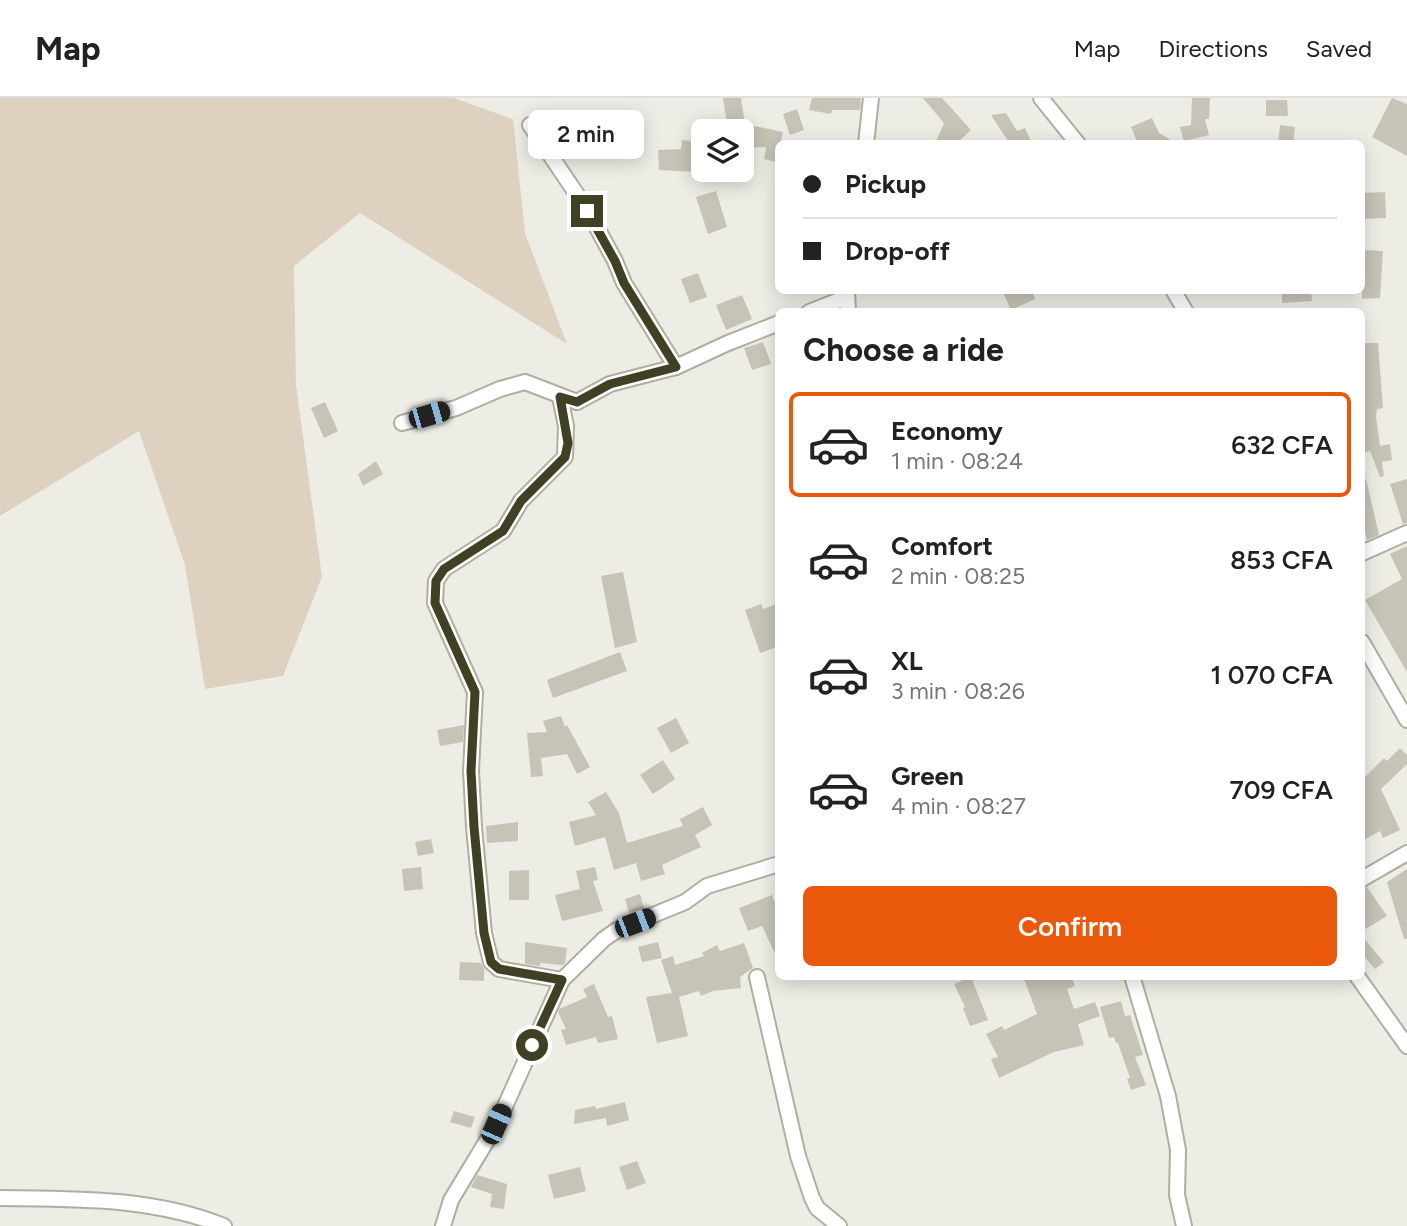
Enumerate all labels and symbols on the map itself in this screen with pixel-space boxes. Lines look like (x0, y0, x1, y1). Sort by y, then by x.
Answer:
callout: 2 min (529, 109, 645, 158)
route end (571, 195, 603, 227)
car (406, 399, 453, 431)
car (612, 906, 659, 940)
route start (516, 1029, 548, 1061)
car (478, 1101, 515, 1147)

